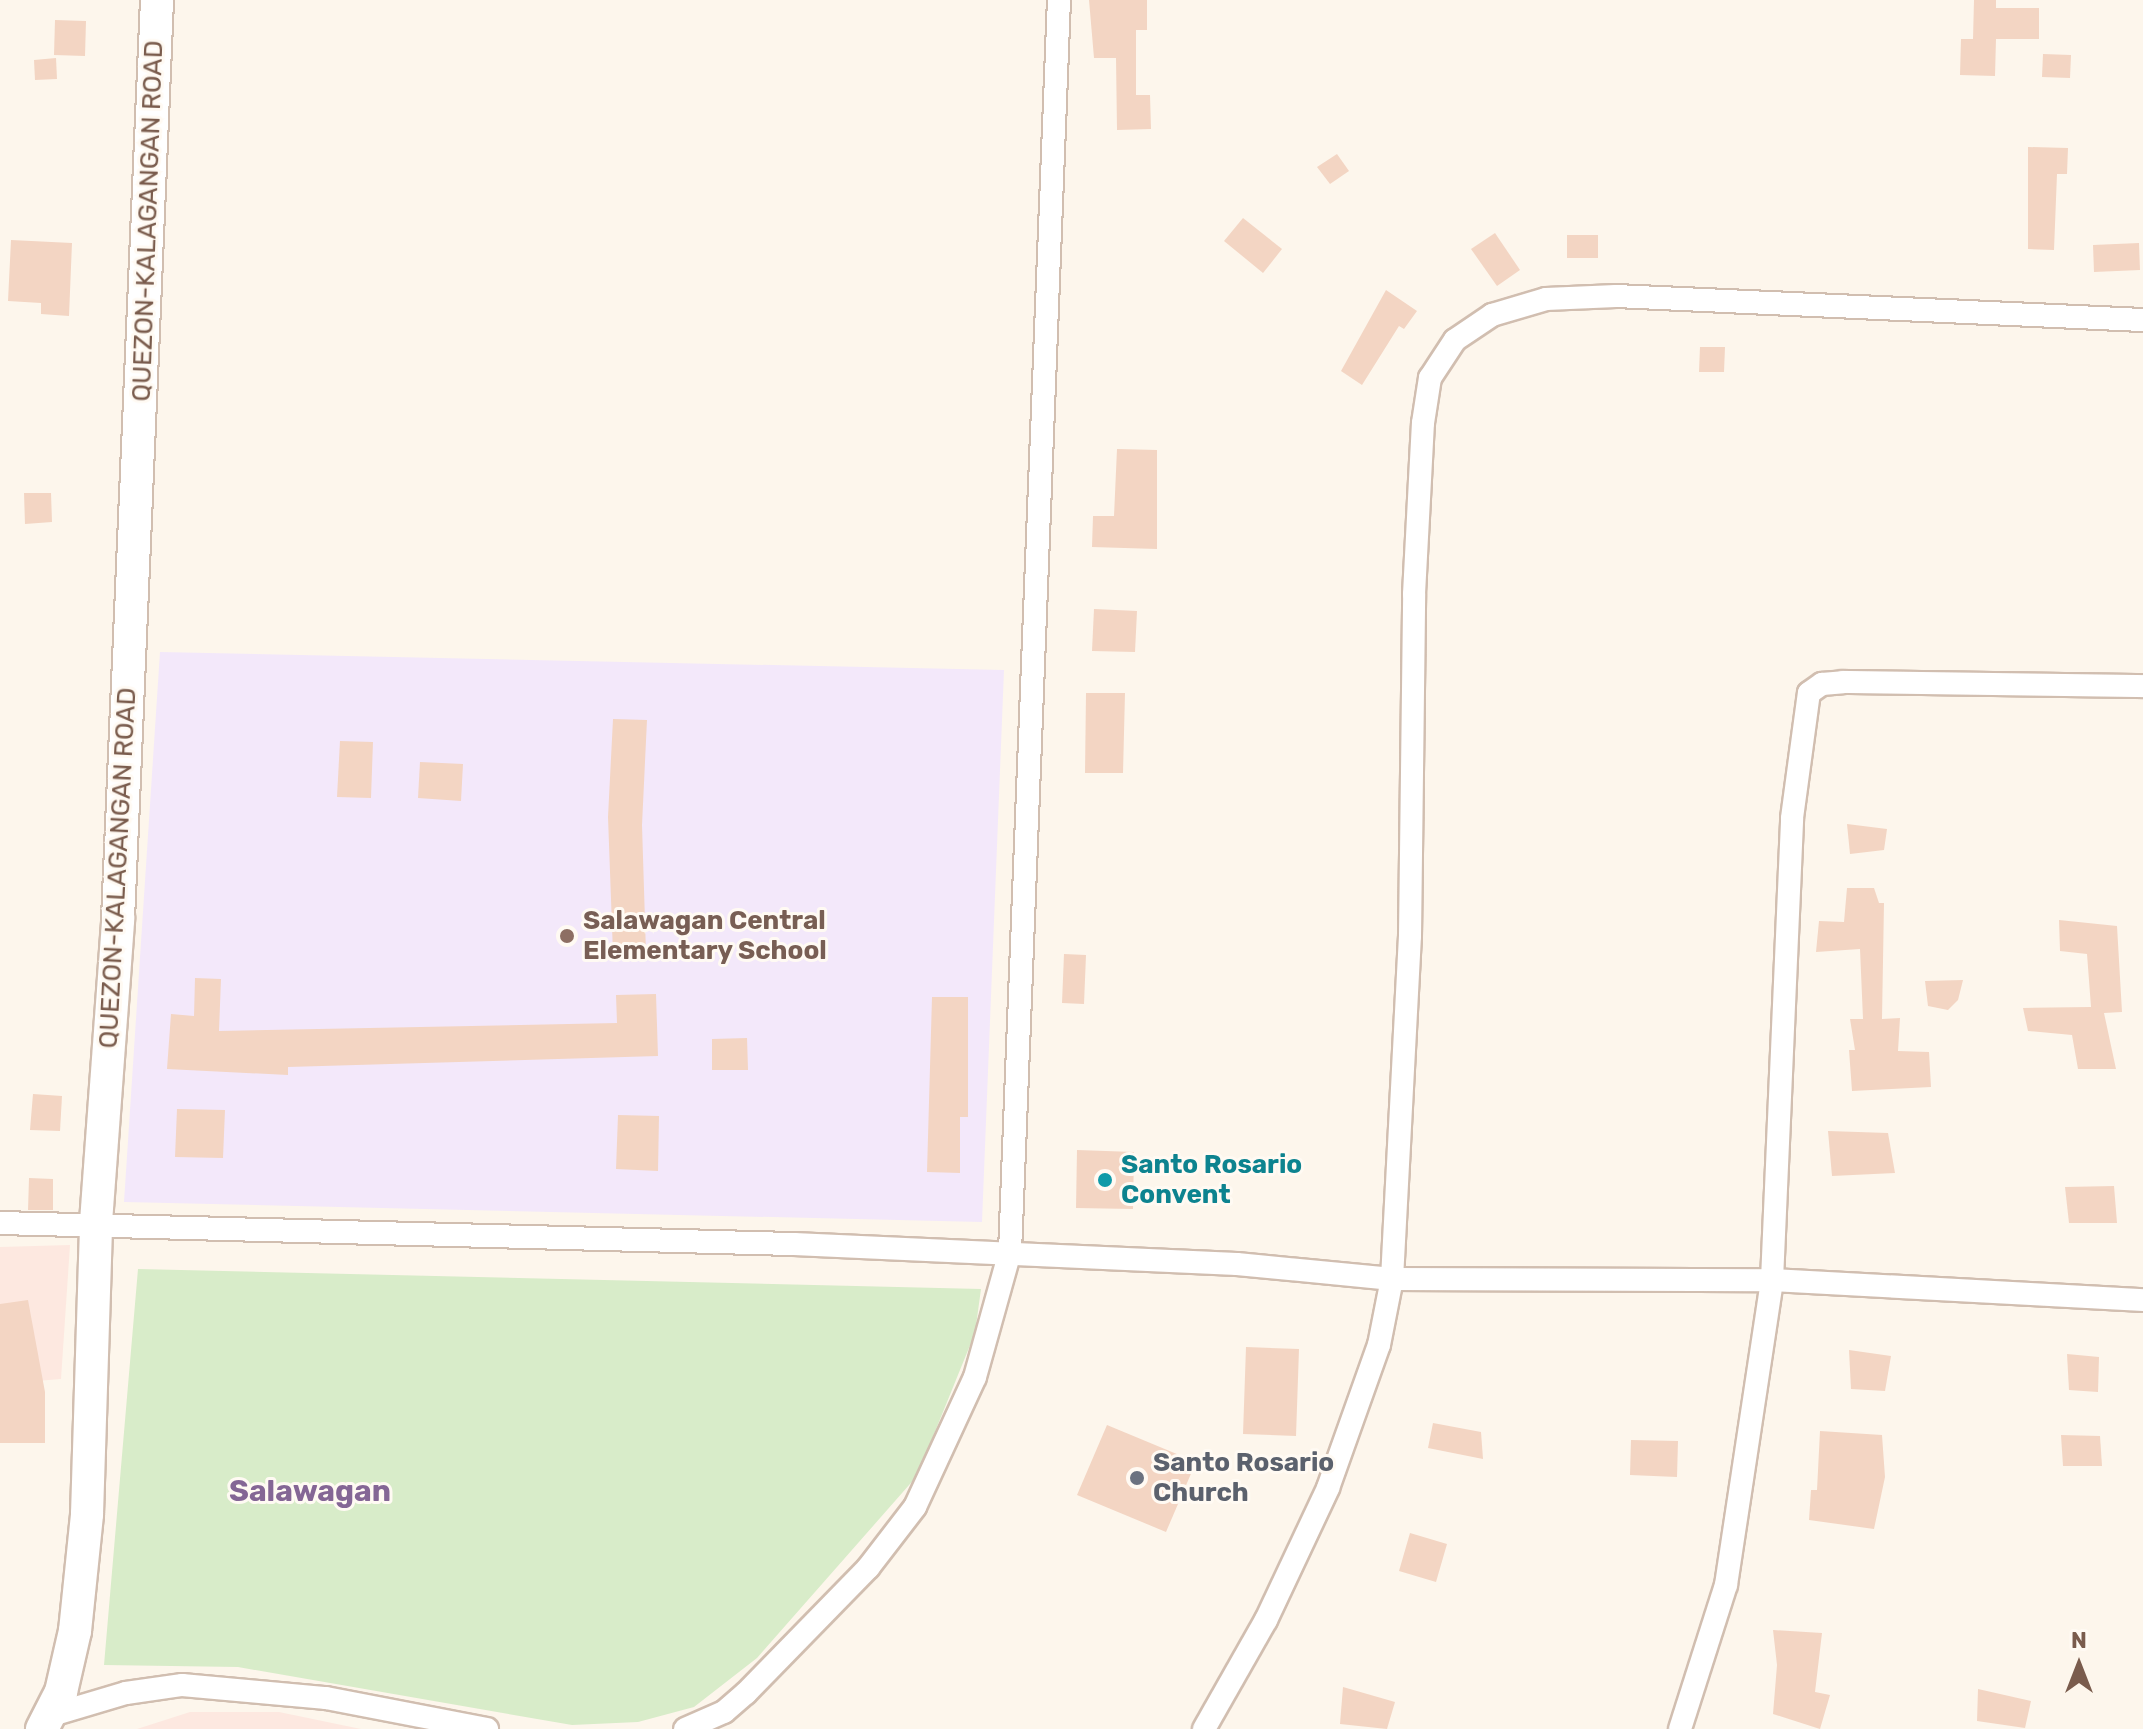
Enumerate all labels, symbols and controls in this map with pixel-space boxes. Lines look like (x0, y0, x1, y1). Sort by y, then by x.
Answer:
street label: QUEZON-KALAGANGAN ROAD (126, 40, 170, 402)
street label: QUEZON-KALAGANGAN ROAD (93, 687, 143, 1049)
place label: Salawagan Central Elementary School (583, 905, 827, 966)
marker: Salawagan Central Elementary School (558, 927, 576, 945)
place label: Santo Rosario Convent (1121, 1149, 1302, 1210)
marker: Santo Rosario Convent (1096, 1171, 1114, 1189)
place label: Santo Rosario Church (1153, 1447, 1334, 1508)
marker: Santo Rosario Church (1128, 1469, 1146, 1487)
district label: Salawagan (229, 1473, 391, 1509)
north arrow (2039, 1625, 2119, 1705)
text: N (2071, 1627, 2087, 1654)

